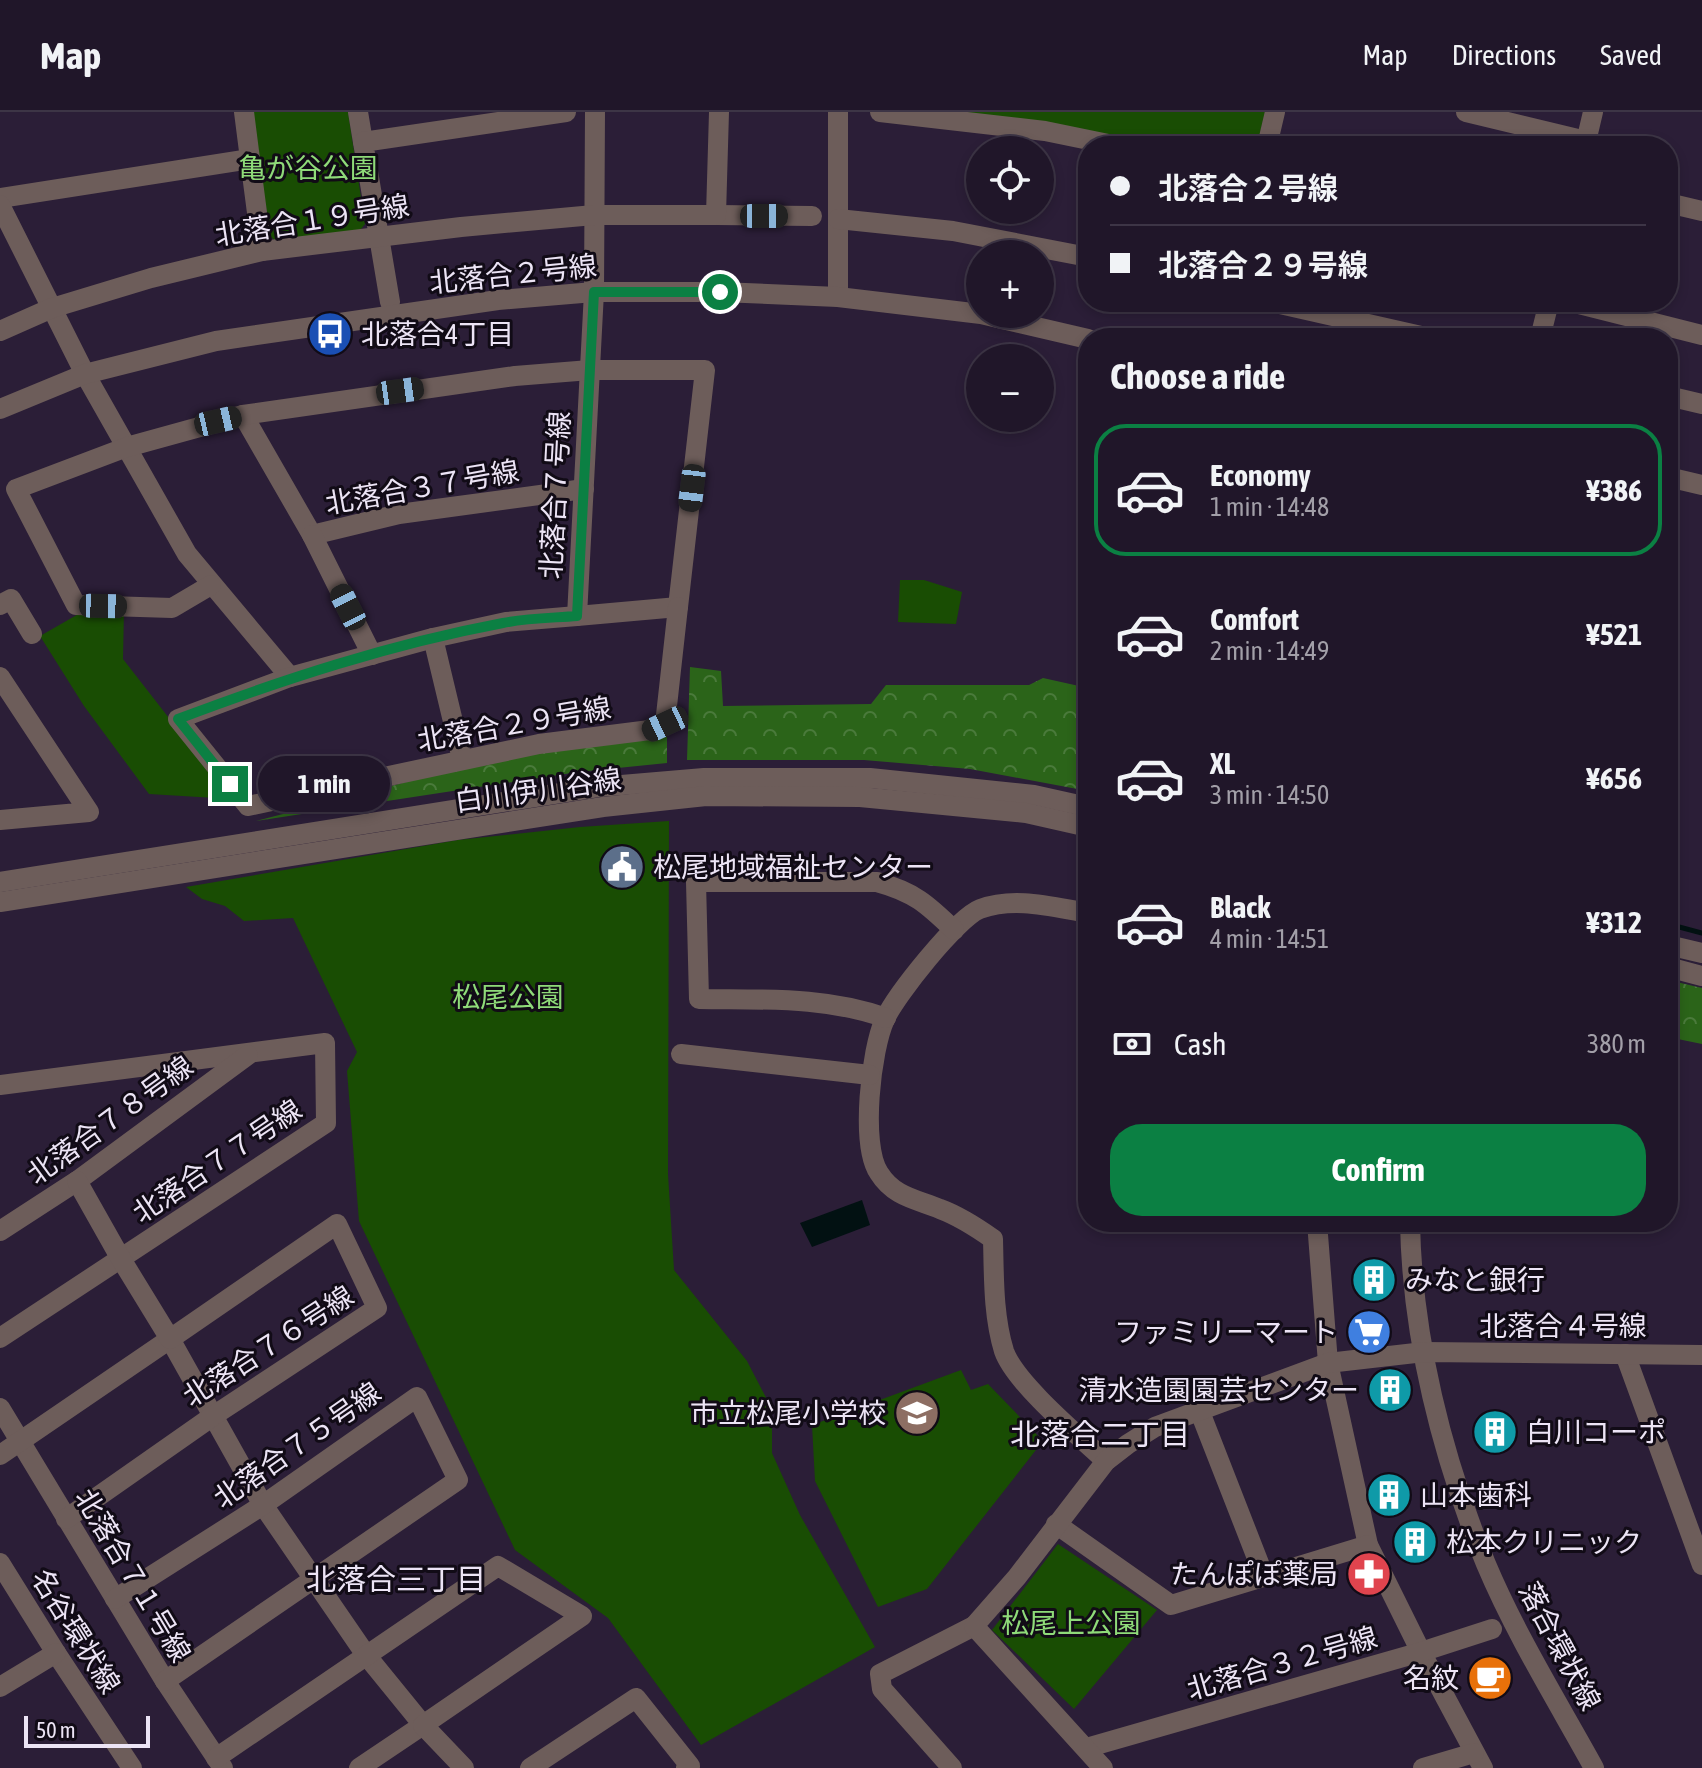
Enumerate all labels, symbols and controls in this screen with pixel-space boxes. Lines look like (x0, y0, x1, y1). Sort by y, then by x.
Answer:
text: Map (40, 34, 101, 77)
text: Map (1363, 39, 1408, 71)
text: Directions (1452, 39, 1556, 71)
text: Saved (1600, 39, 1662, 71)
map controls (966, 136, 1054, 432)
button: locate (966, 136, 1054, 224)
park label: 亀が谷公園 (238, 152, 378, 184)
text: 北落合２号線 (1158, 171, 1338, 205)
street label: 北落合１９号線 (213, 189, 411, 251)
car (740, 204, 788, 228)
button: + (966, 240, 1054, 328)
text: 北落合２９号線 (1158, 248, 1368, 282)
street label: 北落合２号線 (428, 249, 598, 299)
route start (702, 274, 738, 310)
bus stop icon: 北落合4丁目 (306, 310, 354, 358)
place label: 北落合4丁目 (361, 318, 514, 350)
button: − (966, 344, 1054, 432)
text: Choose a ride (1110, 355, 1285, 397)
car (375, 376, 425, 406)
car (192, 404, 244, 438)
street label: 北落合７号線 (535, 410, 575, 580)
street label: 北落合３７号線 (323, 454, 521, 520)
icon: car (1114, 454, 1186, 526)
text: Economy (1210, 458, 1311, 492)
car (677, 463, 707, 513)
text: ¥386 (1586, 473, 1642, 507)
text: 1 min · 14:48 (1210, 492, 1329, 522)
car (326, 580, 370, 634)
car (79, 594, 127, 618)
icon: car (1114, 598, 1186, 670)
text: Comfort (1210, 602, 1299, 636)
text: ¥521 (1586, 617, 1642, 651)
text: 2 min · 14:49 (1210, 636, 1329, 666)
street label: 北落合２９号線 (415, 691, 613, 757)
car (638, 703, 692, 745)
icon: car (1114, 742, 1186, 814)
text: XL (1210, 746, 1235, 780)
callout: 1 min (258, 756, 390, 812)
text: ¥656 (1586, 761, 1642, 795)
street label: 白川伊川谷線 (453, 762, 623, 818)
route end (212, 766, 248, 802)
text: 1 min (297, 769, 351, 799)
text: 3 min · 14:50 (1210, 780, 1329, 810)
public building icon: 松尾地域福祉センター (598, 843, 646, 891)
place label: 松尾地域福祉センター (653, 851, 933, 883)
icon: car (1114, 886, 1186, 958)
text: Black (1210, 890, 1270, 924)
text: ¥312 (1586, 905, 1642, 939)
text: 4 min · 14:51 (1210, 924, 1329, 954)
park label: 松尾公園 (452, 981, 564, 1013)
icon: cash (1110, 1022, 1154, 1066)
text: Cash (1174, 1027, 1227, 1061)
text: 380 m (1587, 1029, 1646, 1059)
street label: 北落合７８号線 (21, 1049, 199, 1191)
street label: 北落合７７号線 (127, 1093, 307, 1229)
button: Confirm (1110, 1124, 1646, 1216)
building icon: みなと銀行 (1350, 1256, 1398, 1304)
place label: みなと銀行 (1405, 1264, 1545, 1296)
street label: 北落合７６号線 (177, 1279, 359, 1413)
supermarket icon: ファミリーマート (1345, 1308, 1393, 1356)
street label: 北落合４号線 (1479, 1310, 1647, 1342)
place label: ファミリーマート (1114, 1316, 1338, 1348)
building icon: 清水造園園芸センター (1366, 1366, 1414, 1414)
place label: 清水造園園芸センター (1079, 1374, 1359, 1406)
street label: 北落合７５号線 (208, 1376, 386, 1514)
school or university icon: 市立松尾小学校 (893, 1389, 941, 1437)
place label: 市立松尾小学校 (690, 1397, 886, 1429)
building icon: 白川コーポ (1471, 1408, 1519, 1456)
place label: 白川コーポ (1526, 1416, 1666, 1448)
district label: 北落合二丁目 (1010, 1417, 1190, 1451)
building icon: 山本歯科 (1365, 1471, 1413, 1519)
place label: 山本歯科 (1420, 1479, 1532, 1511)
street label: 北落合７１号線 (69, 1483, 197, 1667)
building icon: 松本クリニック (1391, 1518, 1439, 1566)
place label: 松本クリニック (1446, 1526, 1642, 1558)
pharmacy icon: たんぽぽ薬局 (1345, 1550, 1393, 1598)
place label: たんぽぽ薬局 (1170, 1558, 1338, 1590)
district label: 北落合三丁目 (306, 1562, 486, 1596)
street label: 名谷環状線 (25, 1563, 127, 1699)
street label: 落合環状線 (1513, 1577, 1607, 1715)
park label: 松尾上公園 (1001, 1607, 1141, 1639)
street label: 北落合３２号線 (1183, 1621, 1381, 1705)
cafe icon: 名紋 (1466, 1654, 1514, 1702)
place label: 名紋 (1403, 1662, 1459, 1694)
scale bar (24, 1712, 150, 1748)
text: 50 m (36, 1717, 76, 1743)

